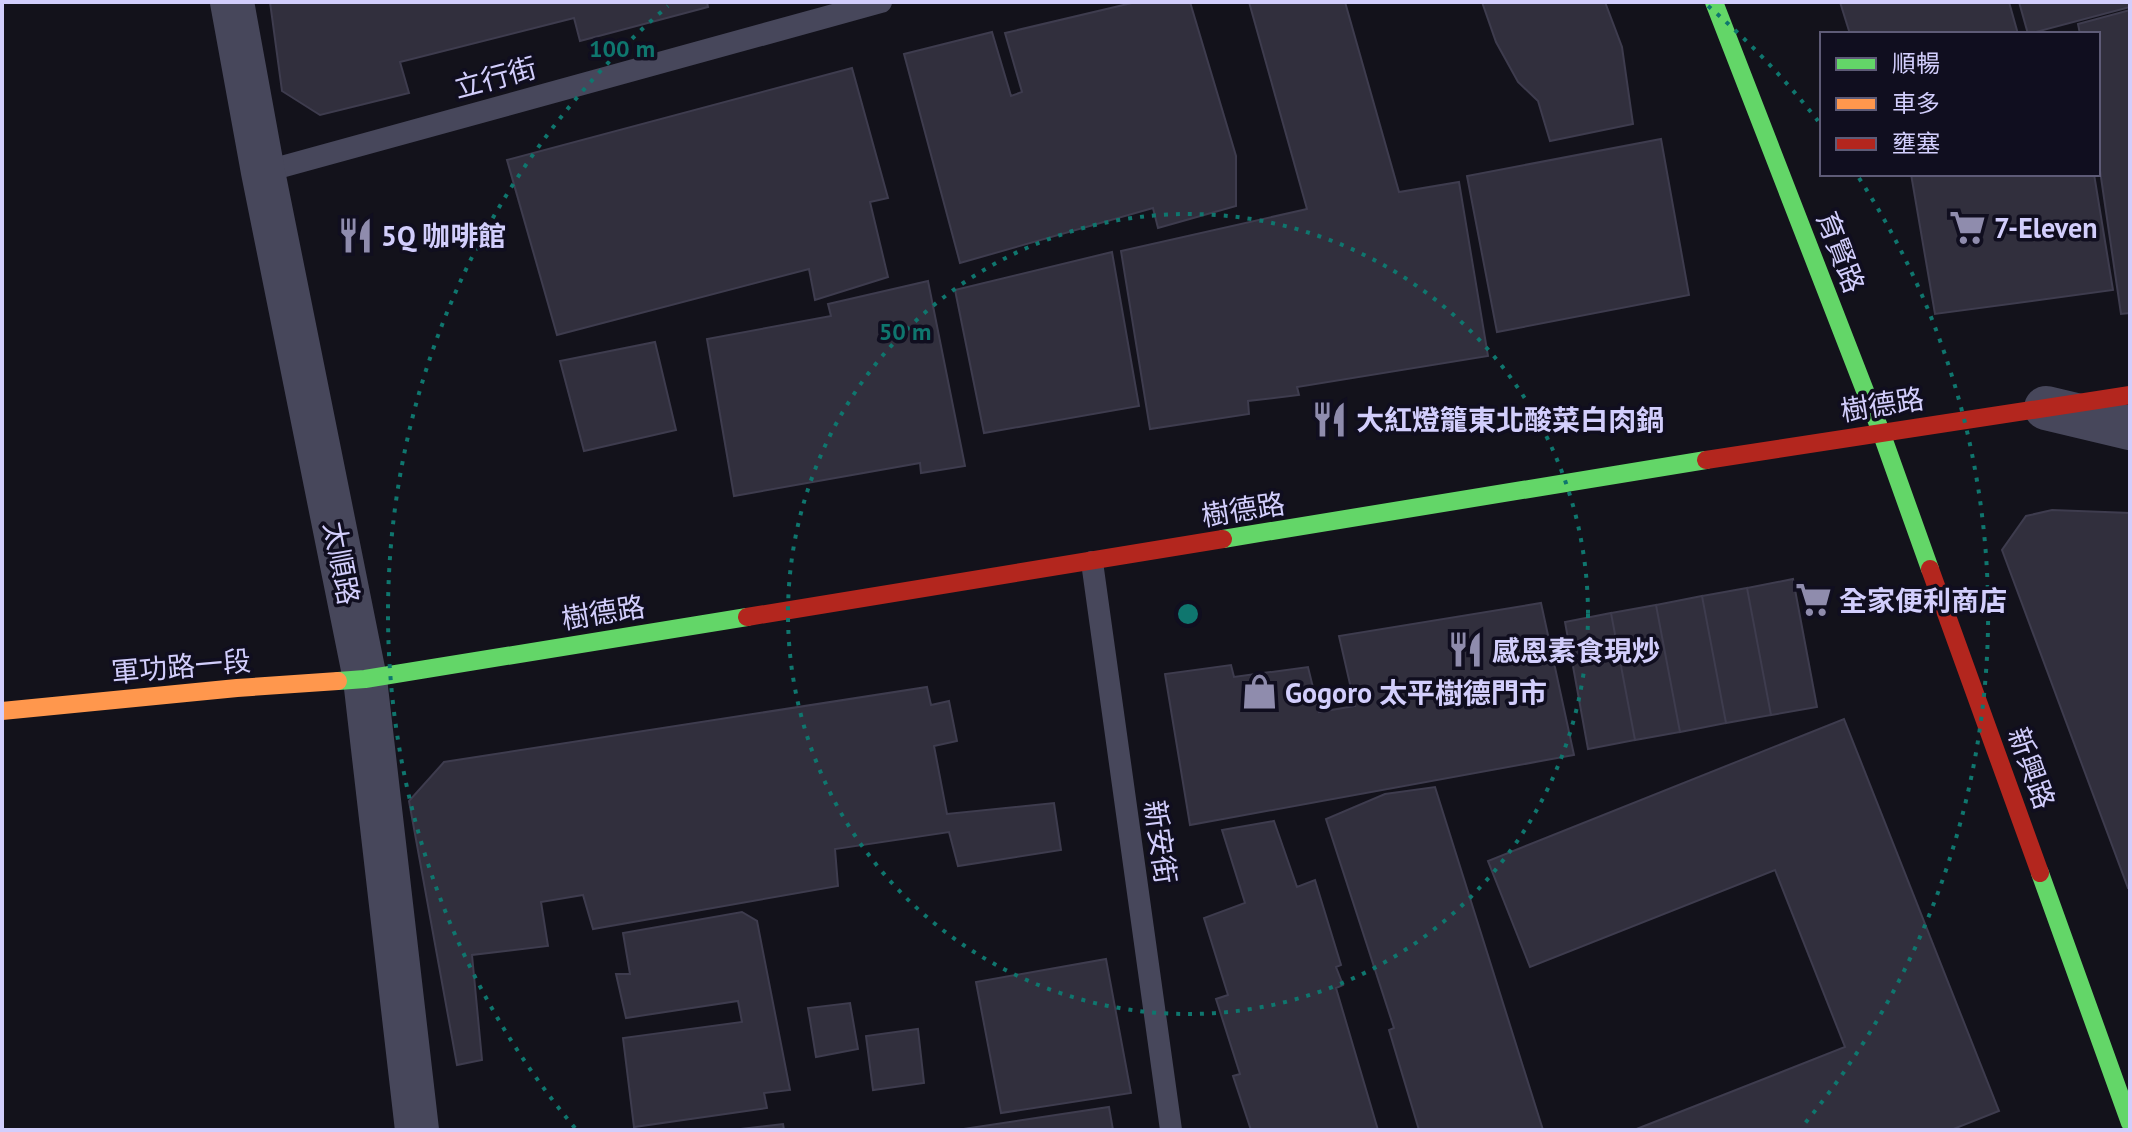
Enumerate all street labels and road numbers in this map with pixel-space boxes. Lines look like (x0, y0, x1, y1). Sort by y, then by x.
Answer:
street label: 立行街 (450, 48, 540, 106)
street label: 育賢路 (1809, 206, 1873, 298)
street label: 樹德路 (1838, 379, 1926, 429)
street label: 樹德路 (1199, 484, 1287, 534)
street label: 太順路 (316, 518, 368, 608)
street label: 樹德路 (559, 587, 647, 637)
street label: 軍功路一段 (110, 641, 252, 691)
street label: 新興路 (2000, 722, 2064, 814)
street label: 新安街 (1137, 798, 1185, 886)

